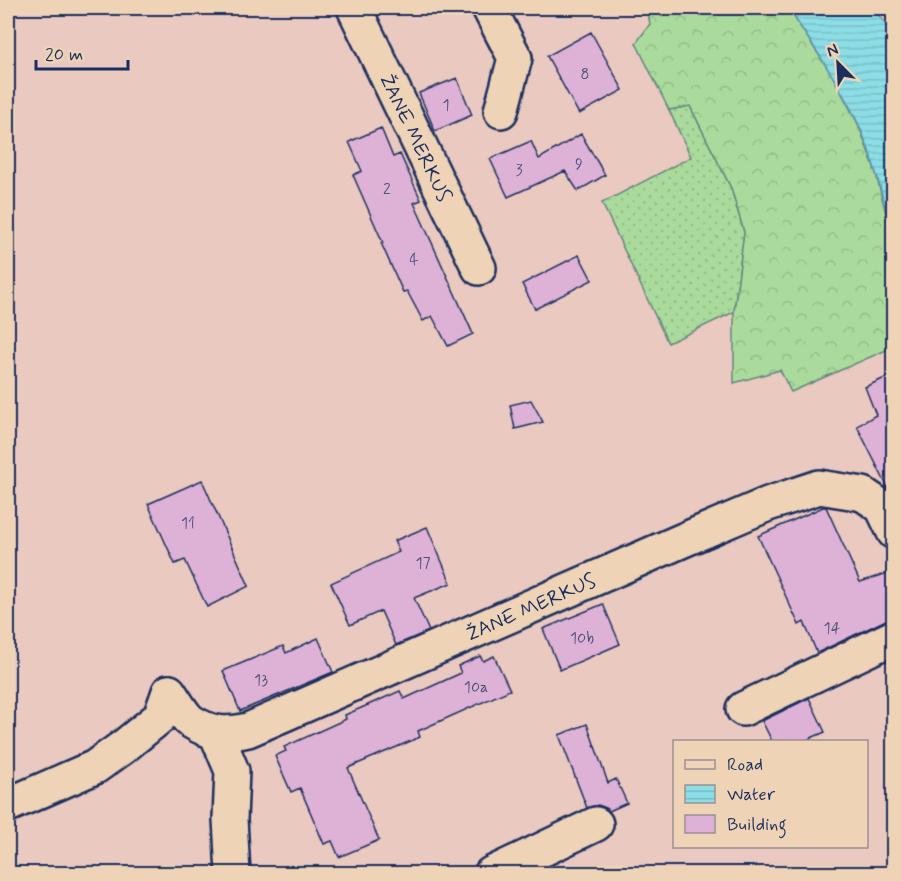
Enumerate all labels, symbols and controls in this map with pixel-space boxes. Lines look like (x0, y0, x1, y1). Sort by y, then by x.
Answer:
scale bar (36, 33, 128, 71)
north arrow (808, 33, 868, 93)
text: N (823, 39, 842, 62)
text: 20 m (45, 43, 83, 67)
house number: 8 (580, 64, 590, 85)
street label: ŽANE MERKUS (373, 70, 457, 207)
house number: 1 (442, 95, 450, 116)
house number: 9 (575, 154, 583, 175)
house number: 3 (515, 160, 523, 181)
house number: 2 (383, 179, 391, 200)
house number: 4 (409, 249, 419, 270)
house number: 11 (181, 513, 195, 534)
house number: 17 (415, 553, 431, 574)
street label: ŽANE MERKUS (462, 568, 600, 648)
house number: 14 (824, 618, 841, 639)
house number: 10b (570, 628, 594, 649)
house number: 13 (254, 670, 268, 691)
house number: 10a (464, 677, 488, 698)
legend (673, 740, 868, 848)
text: Road (727, 753, 763, 777)
text: Water (727, 783, 776, 807)
text: Building (727, 813, 787, 839)

